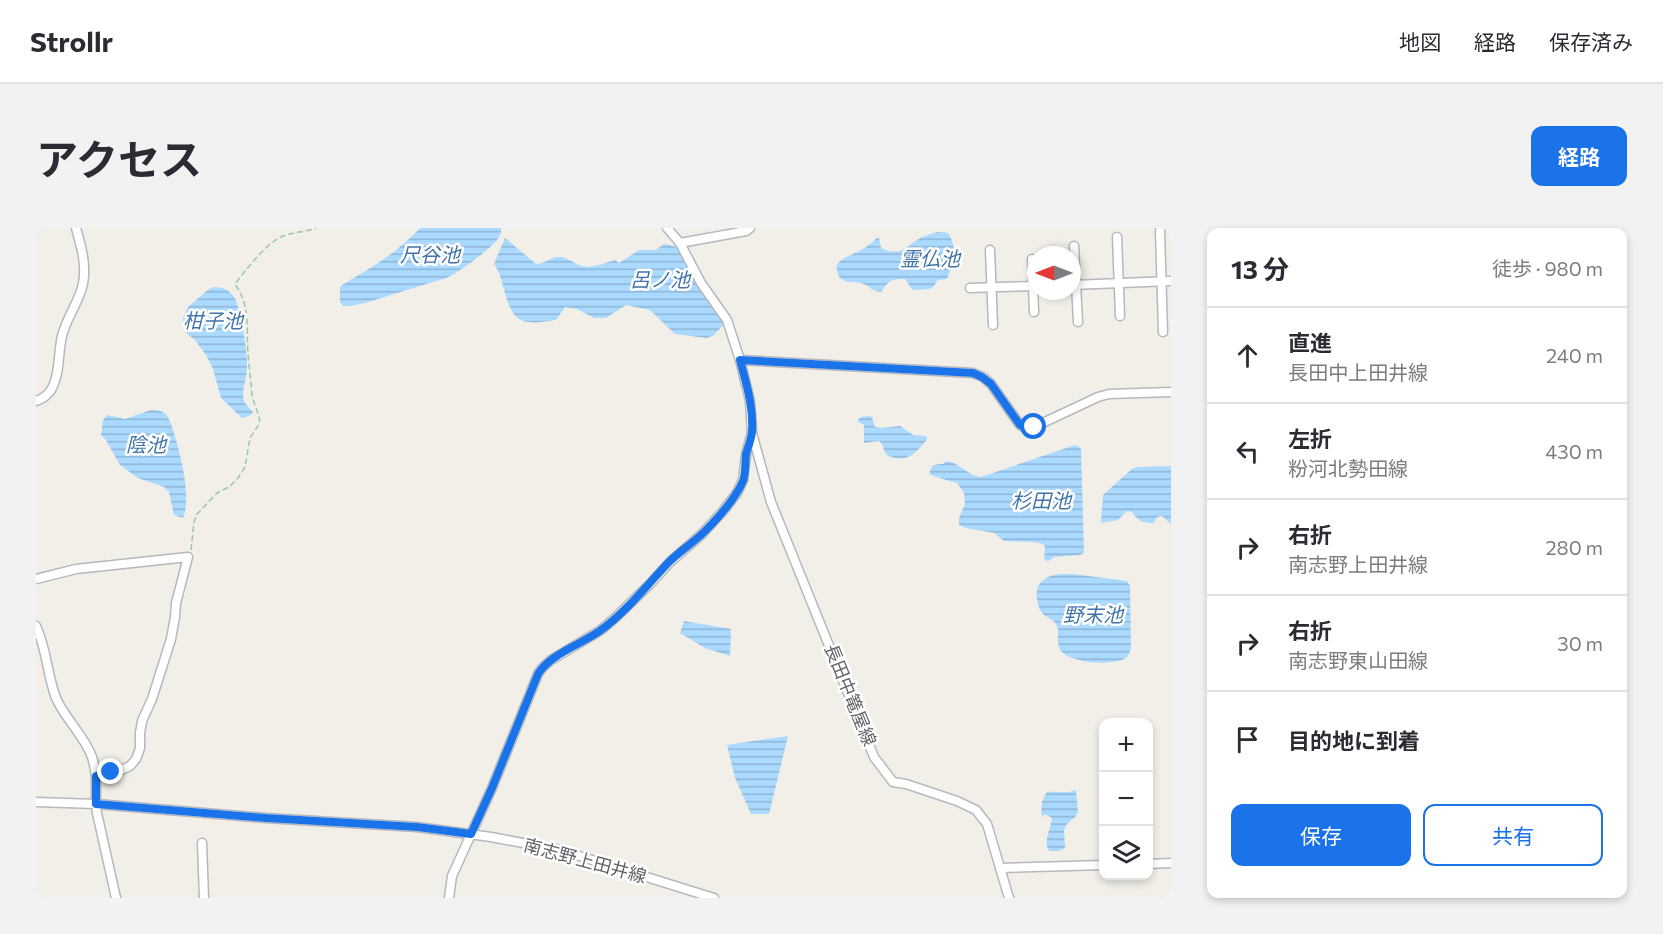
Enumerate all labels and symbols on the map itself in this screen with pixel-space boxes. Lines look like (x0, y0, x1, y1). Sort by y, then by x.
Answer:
water label: 尺谷池 (400, 242, 462, 266)
water label: 霊仏池 (900, 246, 962, 270)
north arrow (1027, 246, 1081, 300)
water label: 呂ノ池 (630, 267, 692, 291)
water label: 柑子池 (183, 308, 245, 332)
route start (1020, 413, 1046, 439)
water label: 陰池 (126, 432, 168, 456)
water label: 杉田池 (1011, 488, 1073, 512)
water label: 野末池 (1063, 602, 1125, 626)
street label: 長田中篭屋線 (820, 640, 881, 749)
route end (97, 758, 123, 784)
street label: 南志野上田井線 (522, 833, 649, 887)

